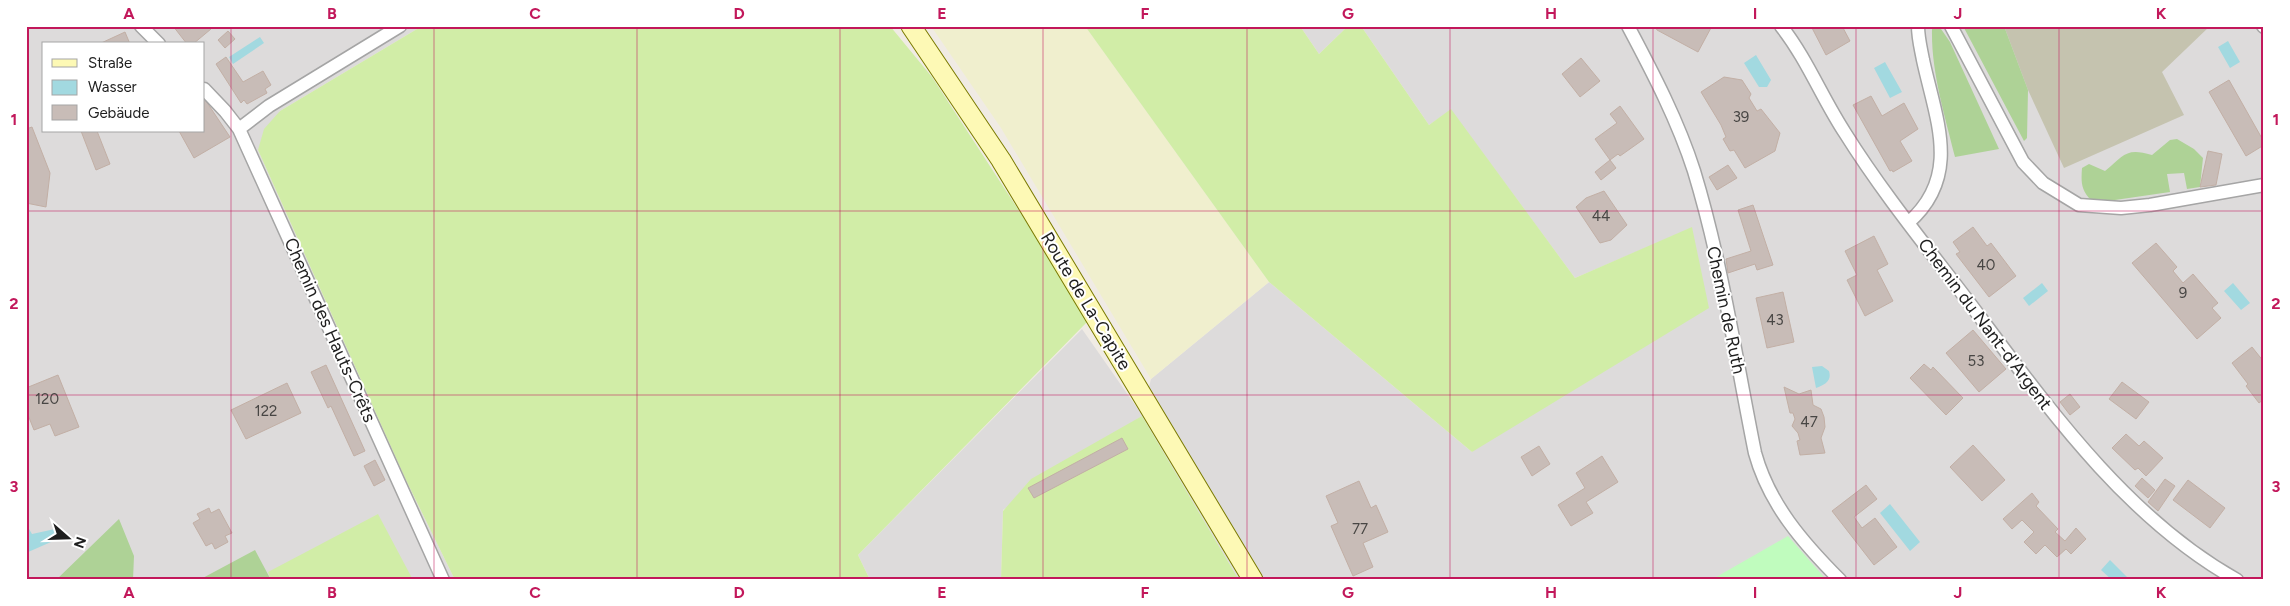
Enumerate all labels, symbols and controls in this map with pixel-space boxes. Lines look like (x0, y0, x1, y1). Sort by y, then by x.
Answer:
text: A (123, 4, 135, 23)
text: B (327, 4, 337, 23)
text: C (529, 4, 541, 23)
text: D (733, 4, 745, 23)
text: E (937, 4, 947, 23)
text: F (1141, 4, 1150, 23)
text: G (1342, 4, 1354, 23)
text: H (1545, 4, 1557, 23)
text: I (1753, 4, 1757, 23)
text: J (1954, 4, 1962, 23)
text: K (2156, 4, 2167, 23)
legend (42, 42, 205, 132)
text: Straße (88, 54, 132, 72)
text: Wasser (88, 78, 137, 96)
text: Gebäude (88, 104, 149, 122)
house number: 39 (1733, 108, 1749, 126)
text: 1 (11, 110, 17, 129)
text: 1 (2273, 110, 2279, 129)
house number: 44 (1592, 207, 1610, 225)
street label: Route de La-Capite (1036, 228, 1136, 374)
street label: Chemin des Hauts-Crêts (279, 234, 381, 426)
street label: Chemin du Nant-d'Argent (1913, 234, 2057, 414)
street label: Chemin de Ruth (1702, 244, 1750, 376)
house number: 40 (1977, 256, 1995, 274)
house number: 9 (2179, 284, 2187, 302)
text: 2 (9, 294, 19, 313)
text: 2 (2271, 294, 2281, 313)
house number: 43 (1766, 311, 1784, 329)
house number: 53 (1968, 352, 1984, 370)
house number: 120 (35, 390, 59, 408)
house number: 122 (255, 402, 277, 420)
house number: 47 (1800, 413, 1818, 431)
text: 3 (10, 477, 19, 496)
text: 3 (2272, 477, 2281, 496)
north arrow (42, 514, 92, 564)
house number: 77 (1352, 520, 1368, 538)
text: N (70, 534, 90, 550)
text: A (123, 583, 135, 602)
text: B (327, 583, 337, 602)
text: C (529, 583, 541, 602)
text: D (733, 583, 745, 602)
text: E (937, 583, 947, 602)
text: F (1141, 583, 1150, 602)
text: G (1342, 583, 1354, 602)
text: H (1545, 583, 1557, 602)
text: I (1753, 583, 1757, 602)
text: J (1954, 583, 1962, 602)
text: K (2156, 583, 2167, 602)

